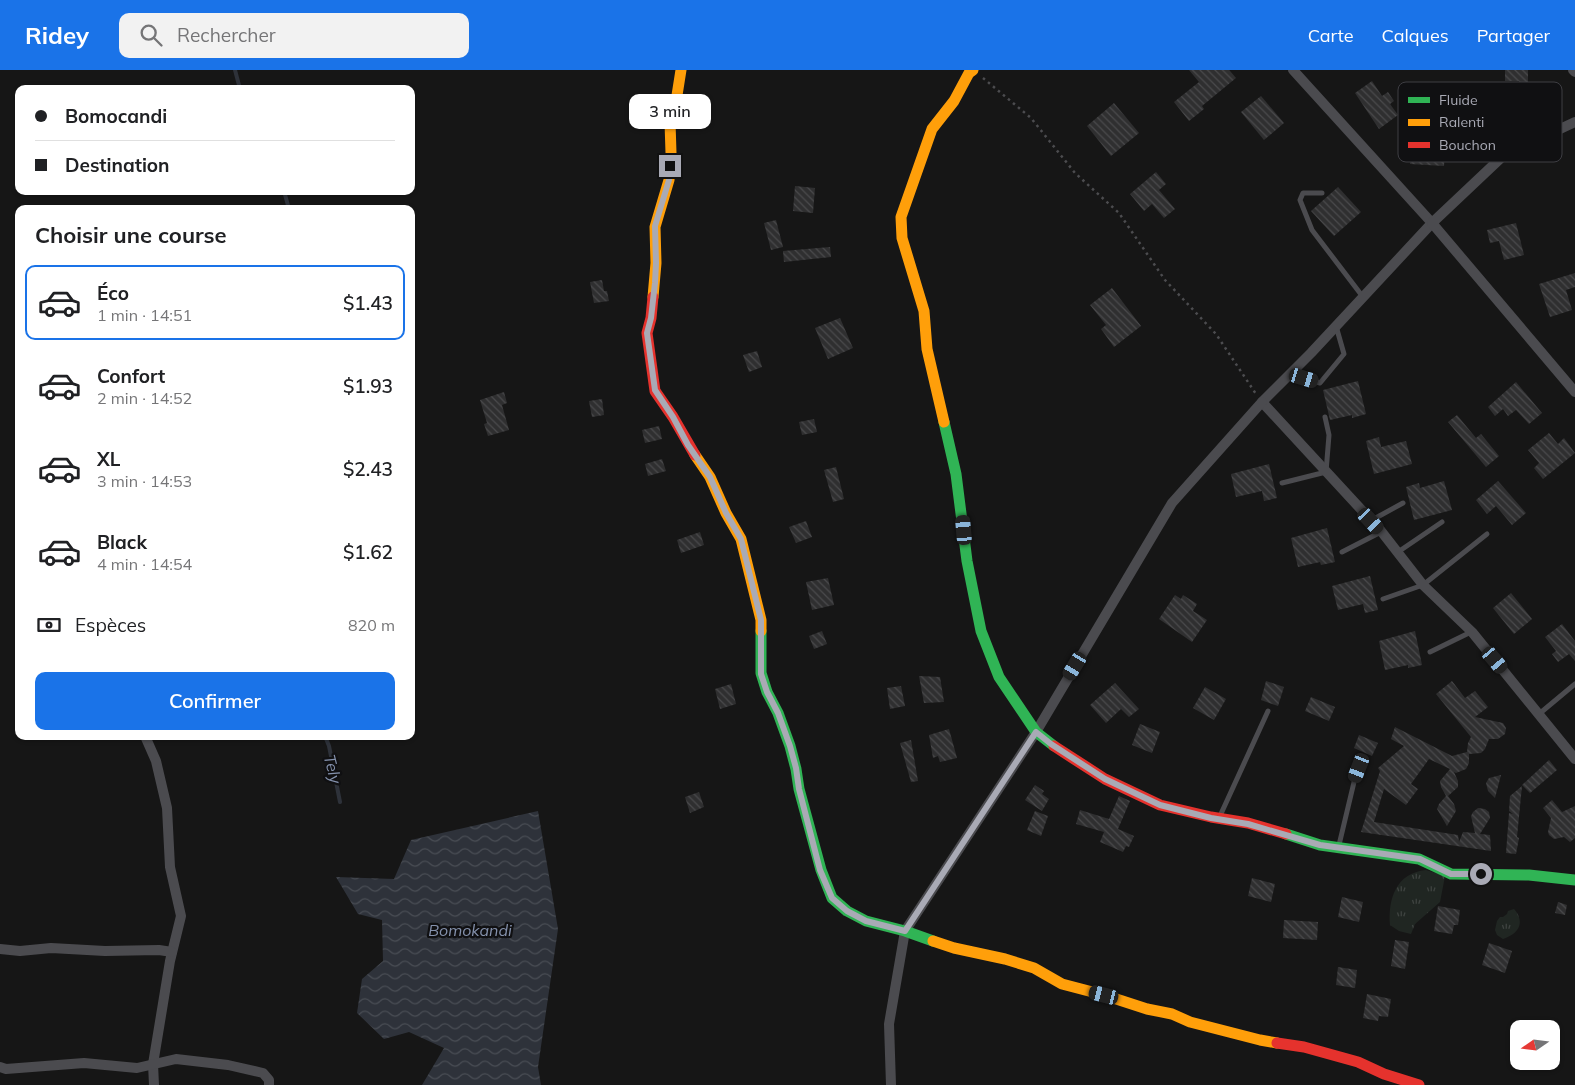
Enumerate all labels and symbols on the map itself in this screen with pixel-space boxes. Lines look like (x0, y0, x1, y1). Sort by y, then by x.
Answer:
legend (1398, 82, 1562, 162)
text: Fluide (1439, 91, 1478, 109)
callout: 3 min (629, 93, 711, 128)
text: Ralenti (1439, 113, 1484, 131)
text: Bouchon (1439, 136, 1496, 154)
route end (659, 155, 681, 177)
car (1287, 366, 1320, 390)
car (1355, 505, 1386, 537)
car (955, 514, 972, 546)
car (1479, 644, 1510, 676)
car (1060, 649, 1089, 683)
car (1346, 751, 1371, 785)
water label: Tely (320, 752, 346, 786)
route start (1470, 863, 1492, 885)
water label: Bomokandi (428, 920, 512, 940)
car (1087, 984, 1120, 1006)
north arrow (1510, 1020, 1560, 1070)

